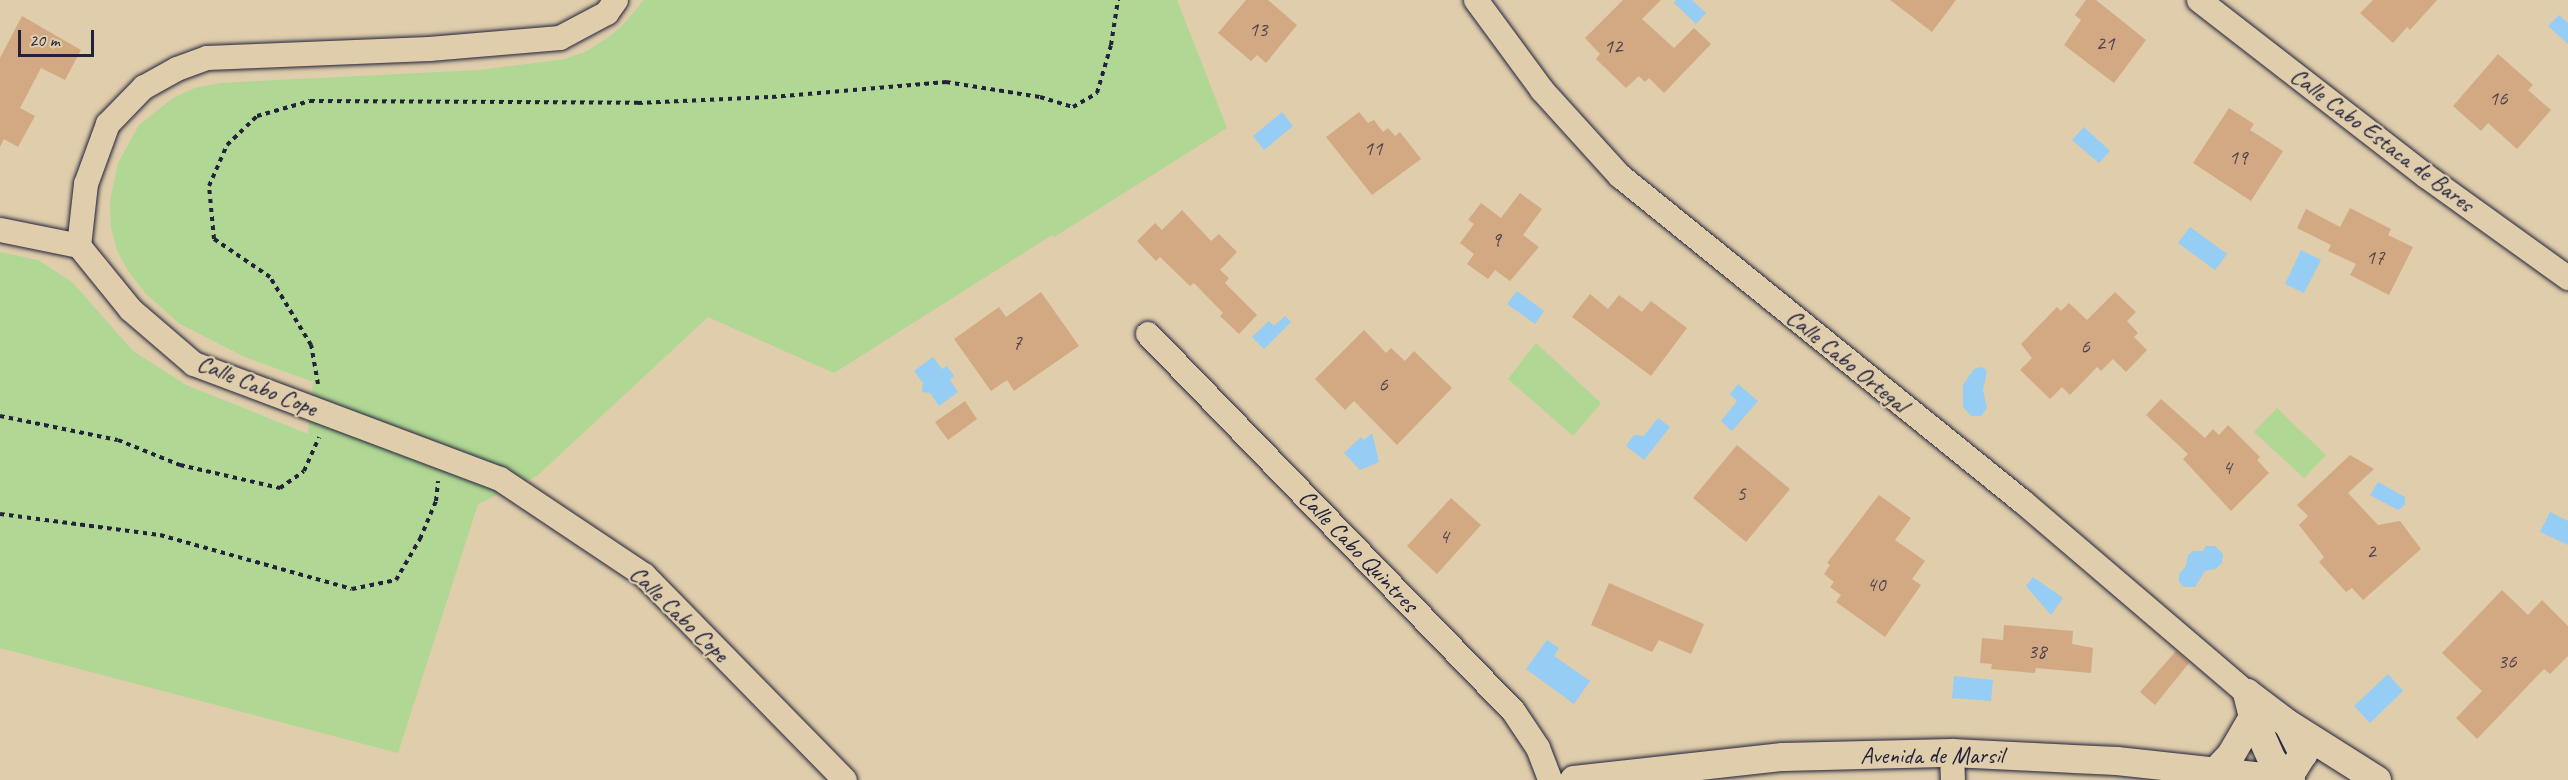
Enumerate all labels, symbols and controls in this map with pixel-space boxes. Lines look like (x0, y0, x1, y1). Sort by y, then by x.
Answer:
house number: 13 (1249, 16, 1267, 42)
scale bar (21, 18, 98, 56)
text: 20 m (29, 29, 60, 51)
house number: 21 (2096, 30, 2114, 56)
house number: 12 (1604, 33, 1622, 59)
street label: Calle Cabo Estaca de Bares (2284, 61, 2480, 219)
house number: 16 (2489, 85, 2507, 111)
house number: 11 (1364, 135, 1382, 161)
house number: 19 (2229, 144, 2247, 170)
house number: 9 (1491, 226, 1501, 252)
house number: 17 (2366, 244, 2384, 270)
street label: Calle Cabo Ortegal (1780, 303, 1914, 419)
house number: 7 (1012, 329, 1022, 355)
house number: 6 (2080, 333, 2090, 359)
street label: Calle Cabo Cope (193, 349, 321, 423)
house number: 6 (1378, 371, 1388, 397)
house number: 4 (2222, 454, 2232, 480)
house number: 5 (1736, 480, 1746, 506)
street label: Calle Cabo Quintres (1292, 484, 1424, 618)
house number: 4 (1439, 523, 1449, 549)
house number: 2 (2366, 538, 2376, 564)
street label: Calle Cabo Cope (623, 560, 735, 668)
house number: 40 (1867, 571, 1885, 597)
house number: 38 (2028, 638, 2046, 664)
house number: 36 (2498, 648, 2516, 674)
street label: Avenida de Marsil (1860, 742, 2004, 770)

